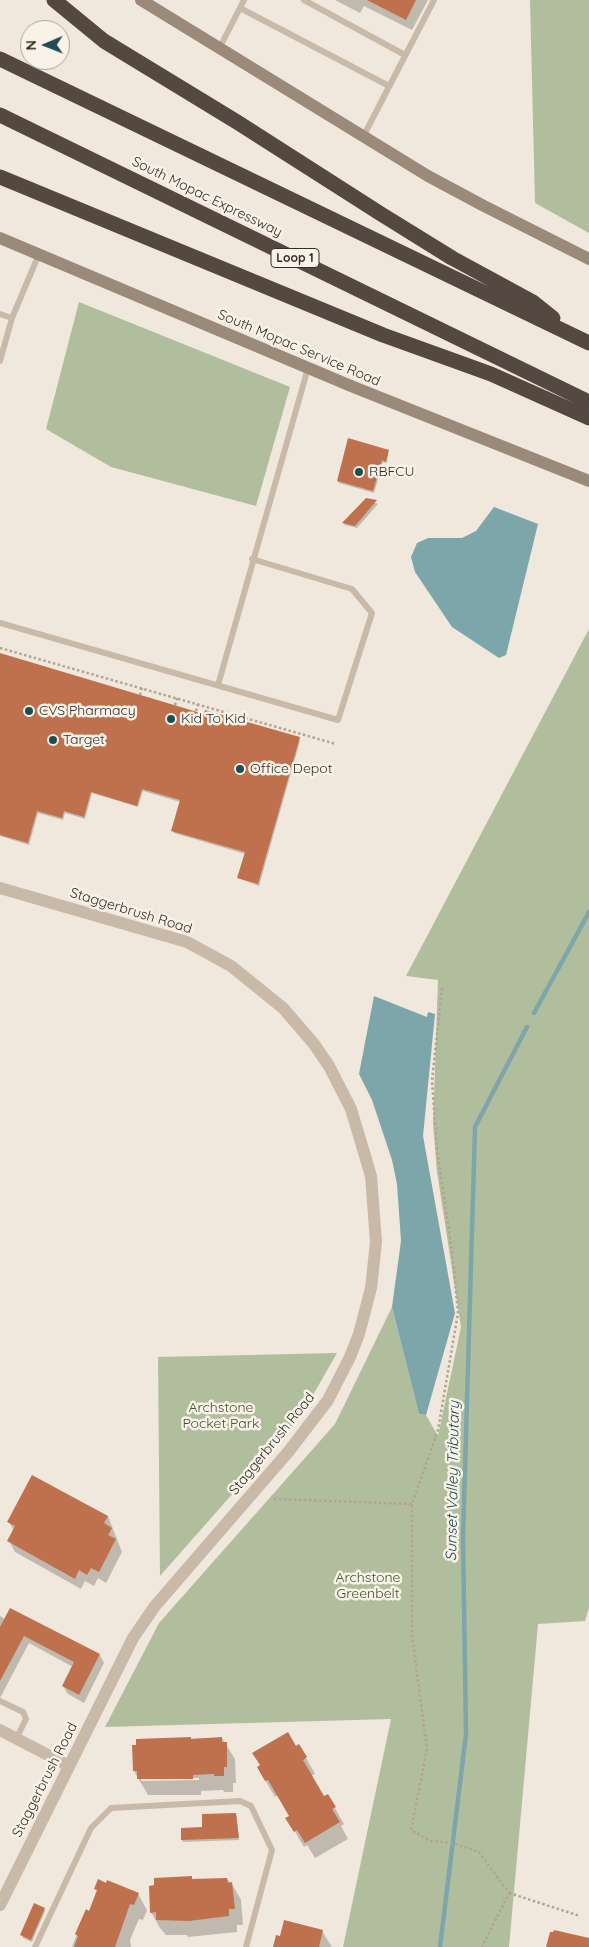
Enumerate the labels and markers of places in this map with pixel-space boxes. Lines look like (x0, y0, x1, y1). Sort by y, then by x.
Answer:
place label: RBFCU (369, 464, 414, 480)
marker: RBFCU (353, 466, 365, 478)
place label: CVS Pharmacy (39, 703, 136, 719)
marker: CVS Pharmacy (23, 705, 35, 717)
place label: Kid To Kid (181, 711, 246, 727)
marker: Kid To Kid (165, 713, 177, 725)
place label: Target (63, 732, 105, 748)
marker: Target (47, 734, 59, 746)
place label: Office Depot (250, 761, 333, 777)
marker: Office Depot (234, 763, 246, 775)

